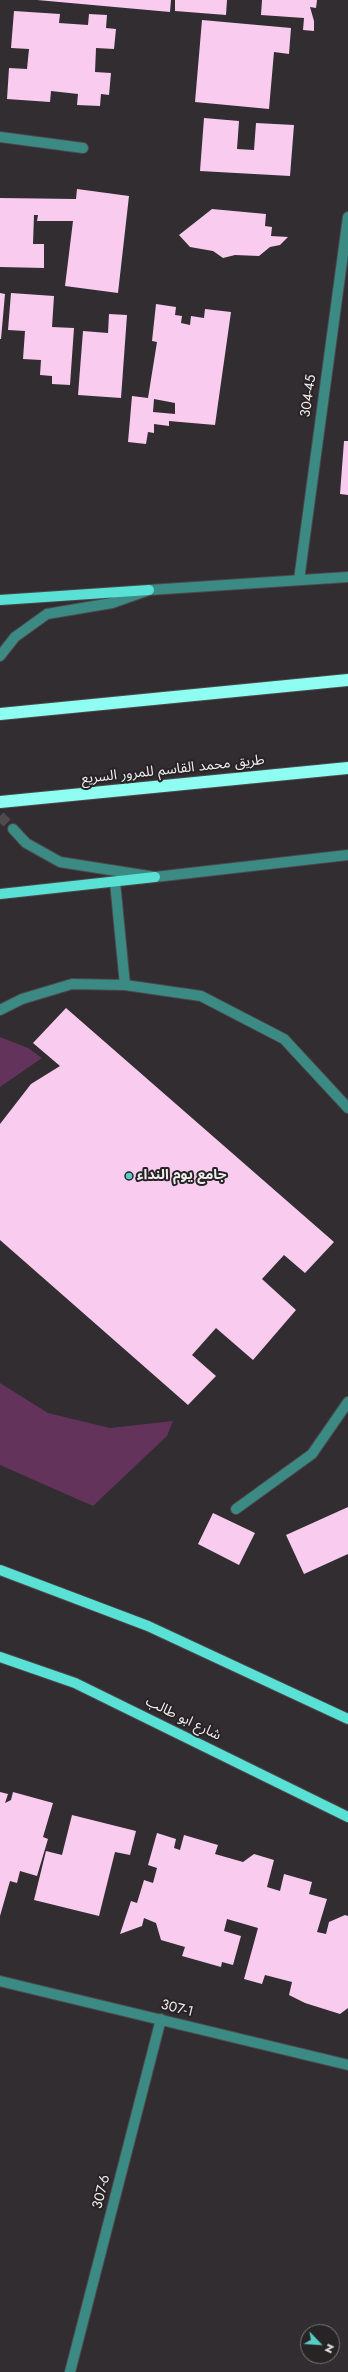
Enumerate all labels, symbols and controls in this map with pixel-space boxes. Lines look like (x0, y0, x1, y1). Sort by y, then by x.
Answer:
street label: 304-45 (298, 373, 320, 419)
street label: طريق محمد القاسم للمرور السريع (81, 752, 265, 788)
place label: جامع يوم النداء (137, 1168, 227, 1184)
marker: جامع يوم النداء (124, 1171, 134, 1181)
street label: شارع ابو طالب (143, 1694, 223, 1744)
street label: 307-1 (159, 1997, 195, 2021)
street label: 307-6 (90, 2173, 114, 2211)
north arrow (300, 2324, 340, 2364)
text: N (321, 2341, 339, 2356)

